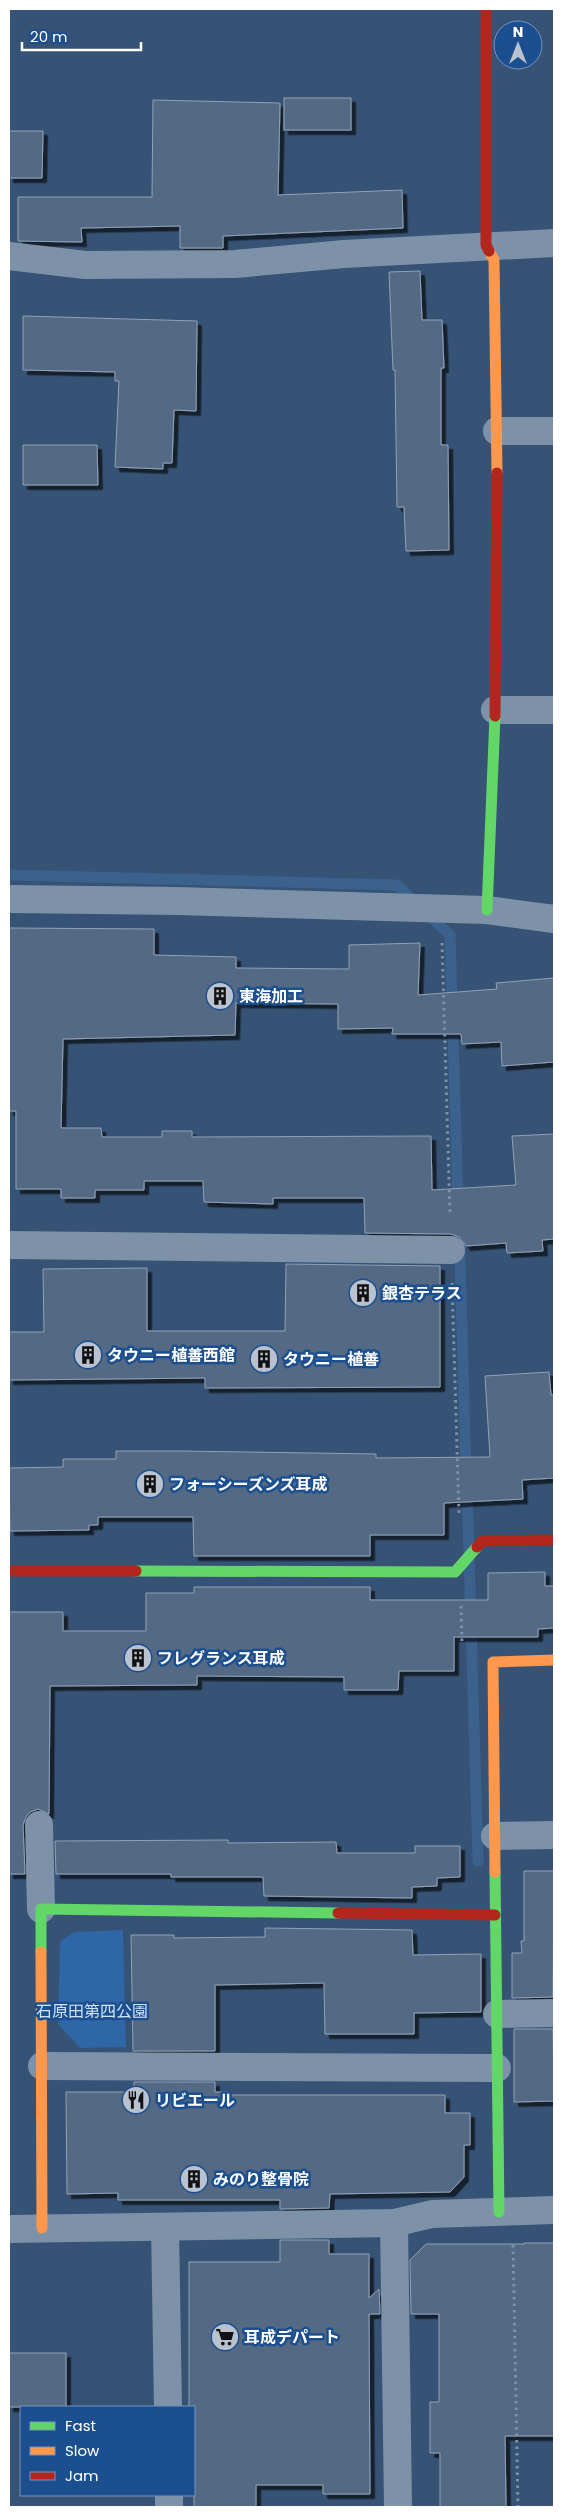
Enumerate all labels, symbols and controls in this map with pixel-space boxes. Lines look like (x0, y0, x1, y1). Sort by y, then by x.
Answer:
scale bar (22, 20, 141, 52)
north arrow (493, 20, 543, 70)
text: N (513, 22, 523, 42)
text: 20 m (30, 26, 68, 47)
building icon: 東海加工 (205, 981, 235, 1011)
place label: 東海加工 (239, 985, 303, 1008)
building icon: 銀杏テラス (348, 1278, 378, 1308)
place label: 銀杏テラス (382, 1282, 462, 1305)
building icon: タウニー植善西館 (73, 1340, 103, 1370)
place label: タウニー植善西館 (107, 1344, 235, 1367)
building icon: タウニー植善 (249, 1344, 279, 1374)
place label: タウニー植善 (283, 1348, 379, 1371)
building icon: フォーシーズンズ耳成 (135, 1469, 165, 1499)
place label: フォーシーズンズ耳成 (169, 1473, 328, 1496)
building icon: フレグランス耳成 (123, 1643, 153, 1673)
place label: フレグランス耳成 (157, 1647, 285, 1670)
park label: 石原田第四公園 (36, 2000, 148, 2023)
restaurant icon: リビエール (121, 2085, 151, 2115)
place label: リビエール (155, 2089, 235, 2112)
building icon: みのり整骨院 (179, 2164, 209, 2194)
place label: みのり整骨院 (213, 2168, 309, 2191)
supermarket icon: 耳成デパート (210, 2322, 240, 2352)
place label: 耳成デパート (244, 2326, 340, 2349)
legend (20, 2406, 195, 2496)
text: Fast (65, 2415, 96, 2436)
text: Slow (65, 2440, 100, 2461)
text: Jam (65, 2465, 99, 2486)

